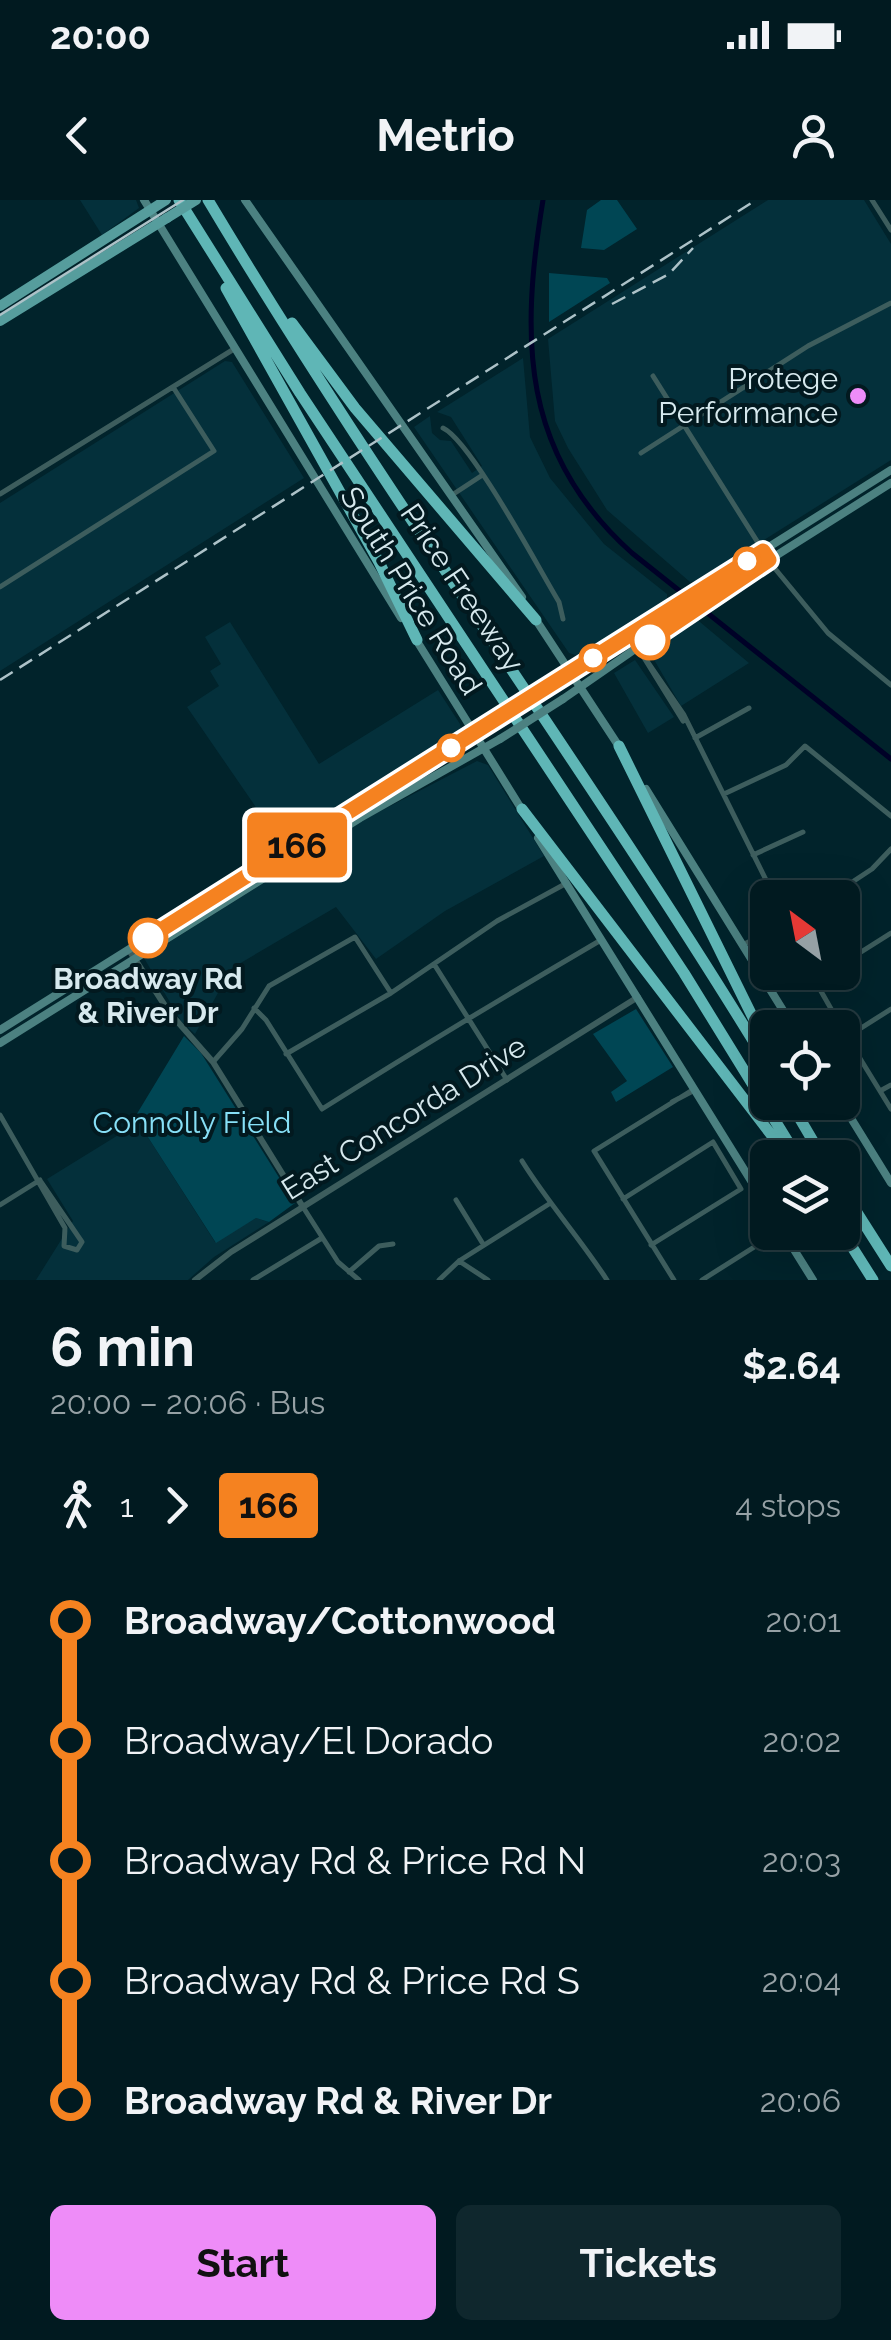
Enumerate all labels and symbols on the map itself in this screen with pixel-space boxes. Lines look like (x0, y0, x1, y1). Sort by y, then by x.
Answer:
place label: Protege Performance (658, 361, 838, 430)
marker: Protege Performance (847, 385, 869, 407)
street label: South Price Road (333, 480, 489, 701)
street label: Price Freeway (393, 497, 531, 678)
unlabelled marker (734, 548, 760, 574)
unlabelled marker (631, 621, 669, 659)
unlabelled marker (580, 645, 606, 671)
unlabelled marker (438, 735, 464, 761)
line badge: 166 (240, 812, 354, 878)
north arrow (750, 880, 860, 990)
marker: Broadway Rd & River Dr (129, 919, 167, 957)
place label: Broadway Rd & River Dr (53, 961, 243, 1030)
street label: East Concorda Drive (275, 1028, 532, 1207)
park label: Connolly Field (93, 1105, 291, 1140)

